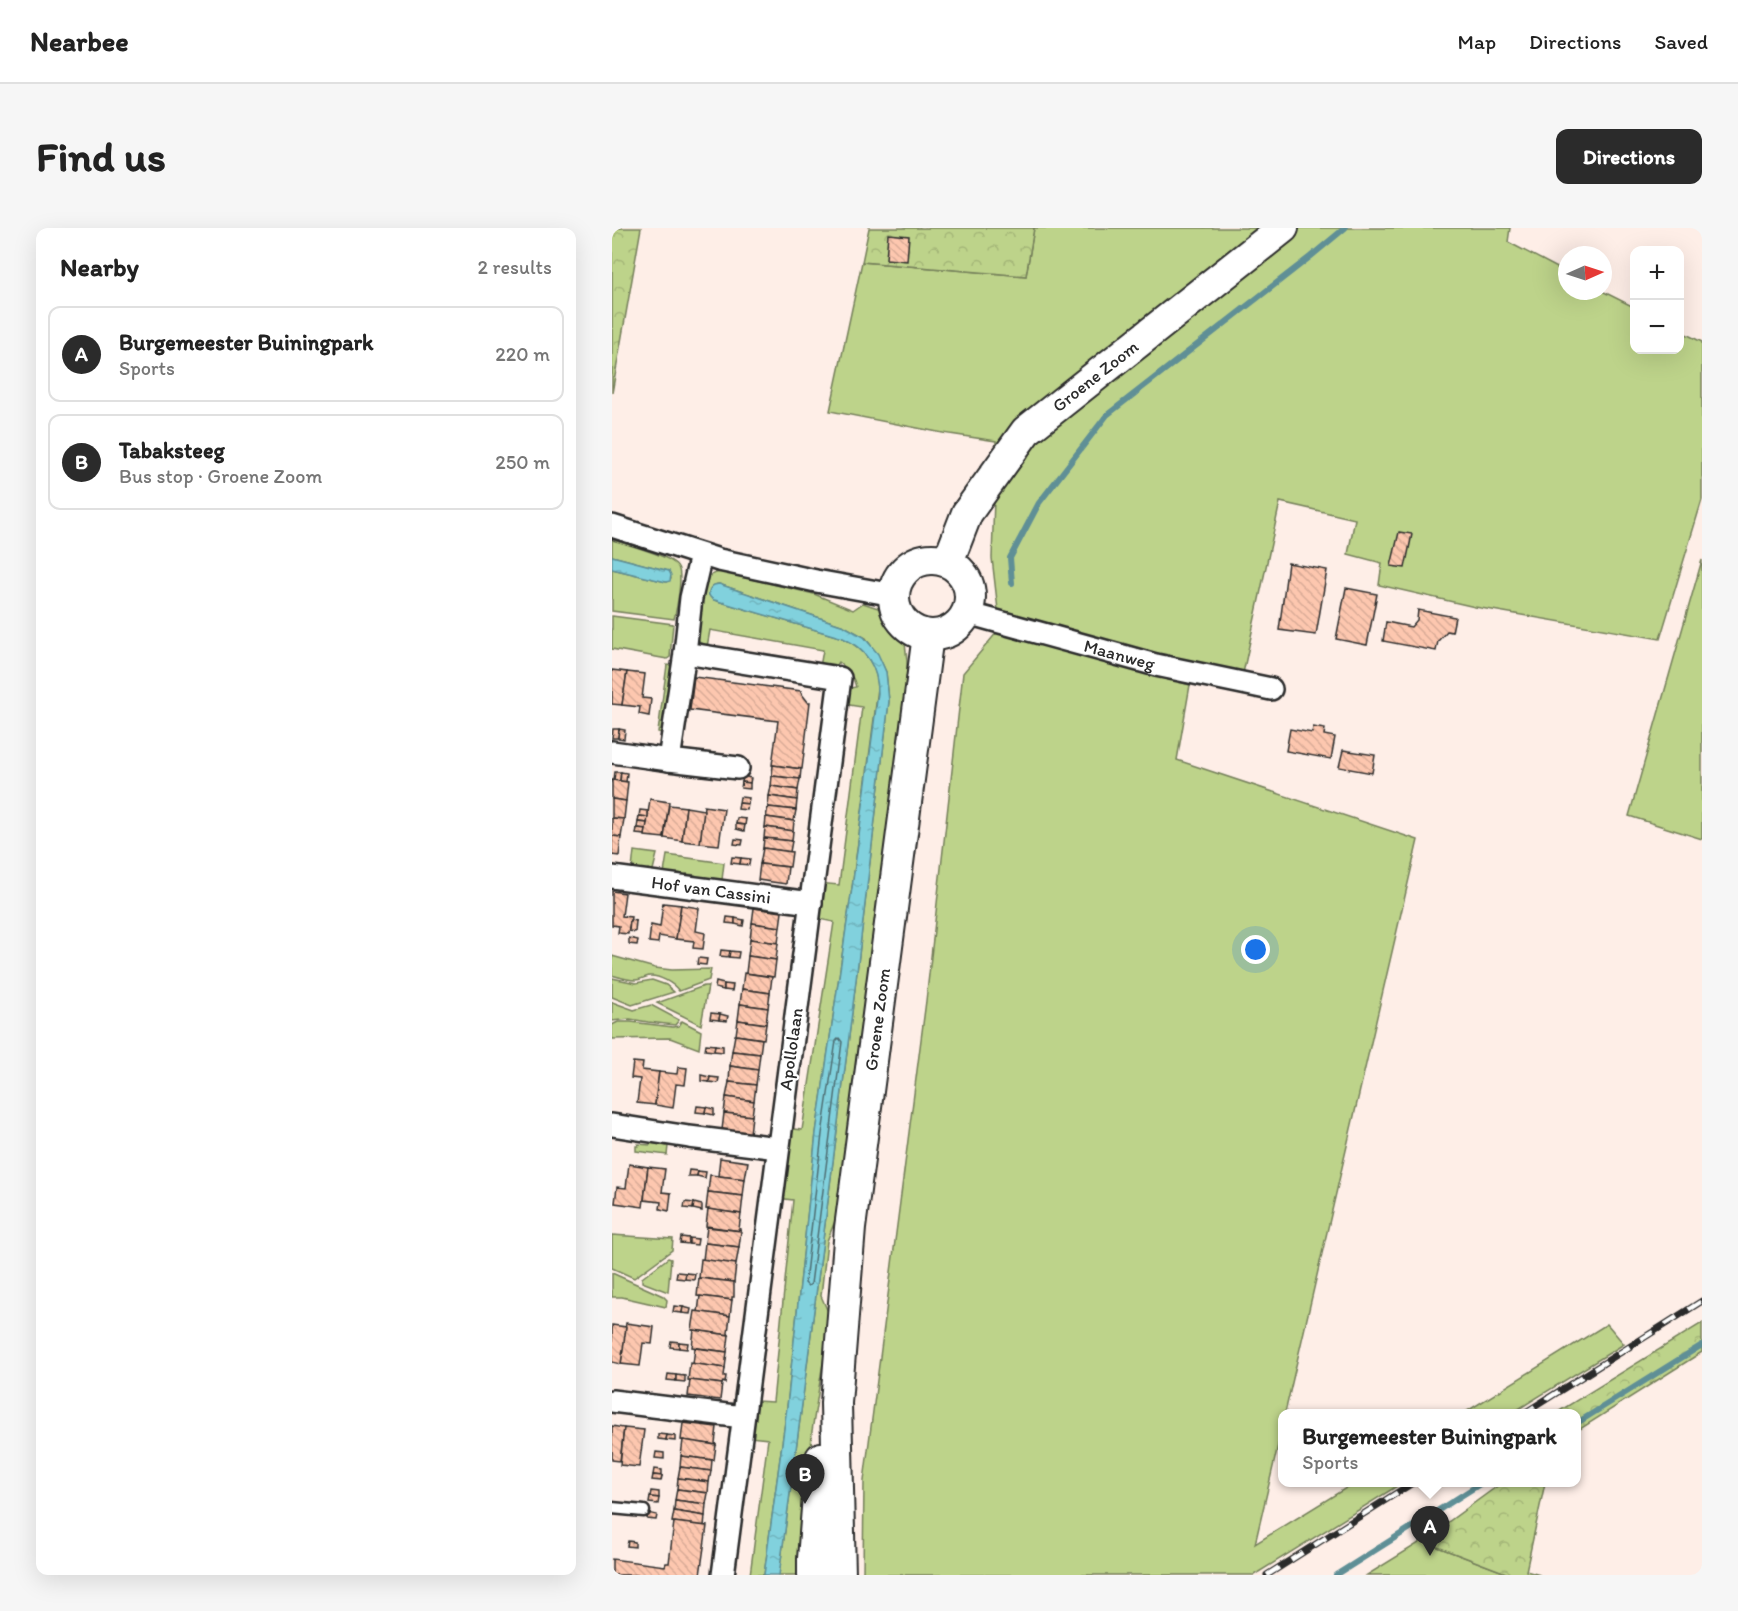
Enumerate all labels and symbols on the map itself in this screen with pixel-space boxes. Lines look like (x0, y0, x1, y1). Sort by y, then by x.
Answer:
north arrow (1558, 246, 1612, 300)
street label: Groene Zoom (1048, 335, 1143, 417)
street label: Maanweg (1081, 635, 1158, 675)
street label: Hof van Cassini (650, 871, 772, 909)
your location (1241, 935, 1270, 964)
street label: Groene Zoom (860, 967, 895, 1072)
street label: Apollolaan (774, 1006, 808, 1092)
pin: B (786, 1454, 824, 1504)
pin: A (1410, 1506, 1450, 1556)

